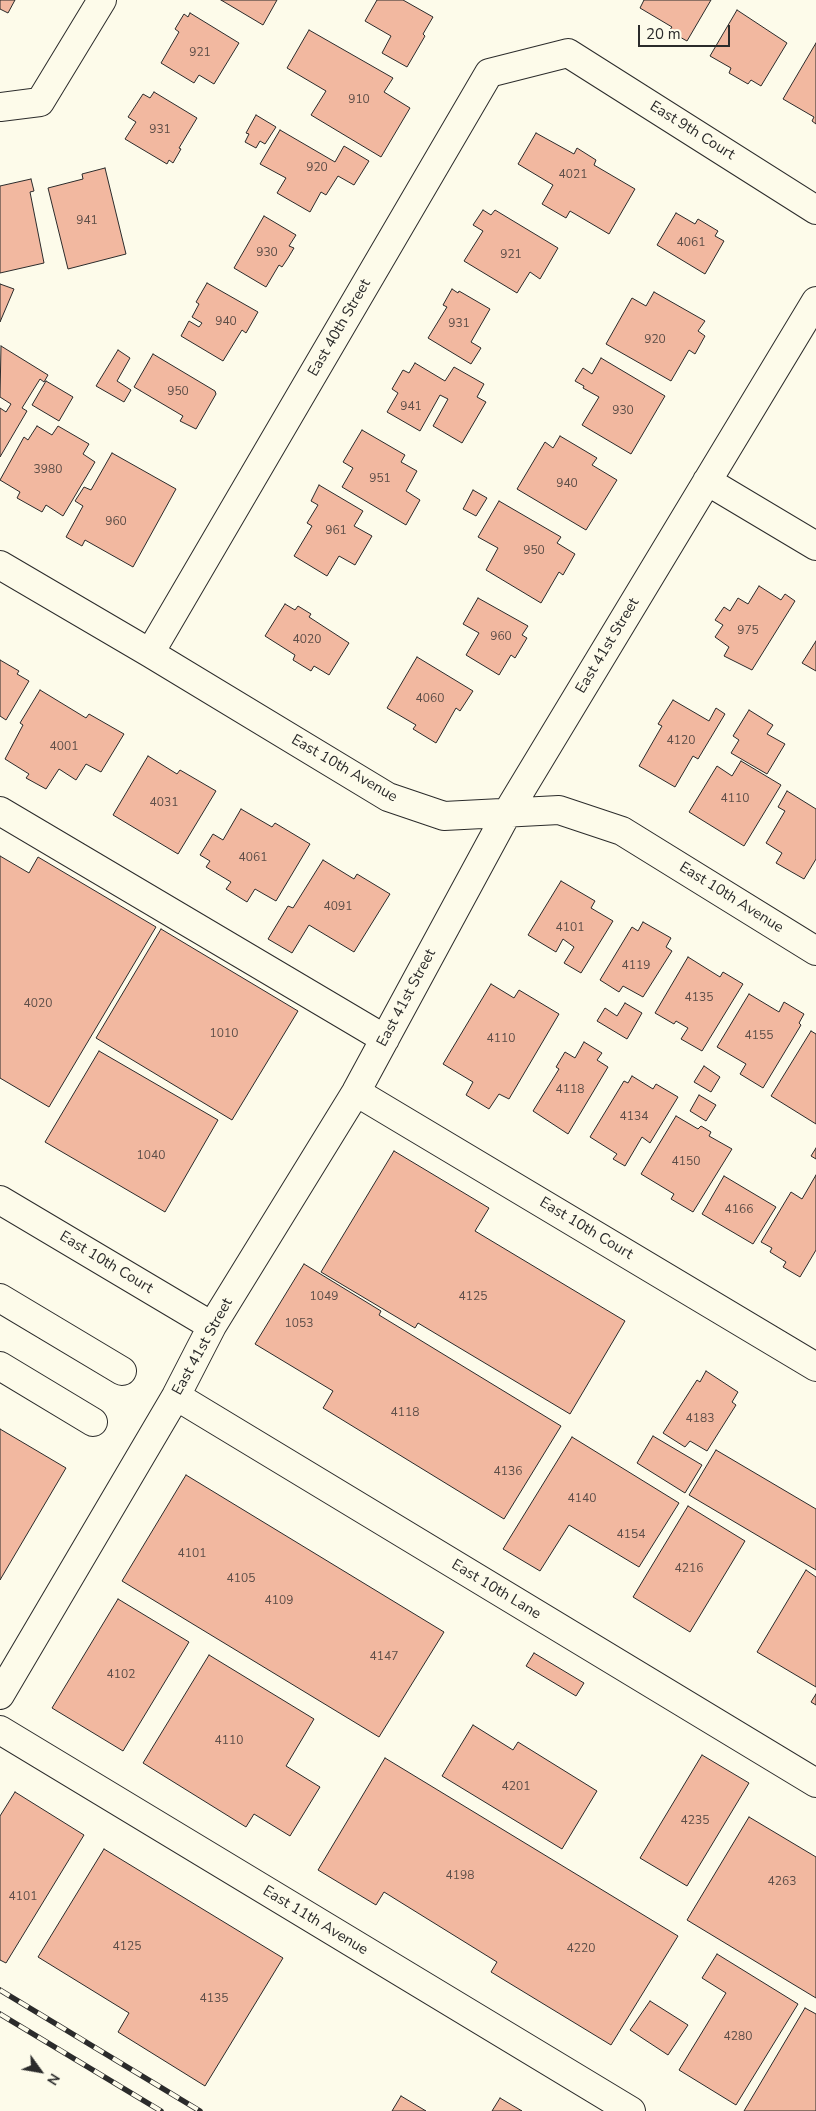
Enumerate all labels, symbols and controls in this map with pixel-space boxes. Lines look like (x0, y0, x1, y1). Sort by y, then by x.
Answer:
scale bar (641, 15, 734, 47)
text: 20 m (646, 24, 681, 44)
house number: 921 (189, 46, 211, 60)
house number: 910 (348, 93, 370, 107)
street label: East 9th Court (646, 98, 738, 164)
house number: 931 (149, 123, 171, 137)
house number: 920 (306, 161, 328, 175)
house number: 4021 (559, 168, 587, 182)
house number: 941 (76, 214, 98, 228)
house number: 4061 (677, 236, 705, 250)
house number: 930 (256, 246, 278, 260)
house number: 921 (500, 248, 522, 262)
street label: East 40th Street (305, 276, 375, 380)
house number: 940 (215, 315, 237, 329)
house number: 931 (448, 317, 470, 331)
house number: 920 (644, 333, 666, 347)
house number: 950 (167, 385, 189, 399)
house number: 941 (400, 400, 422, 414)
house number: 930 (612, 404, 634, 418)
house number: 3980 (34, 463, 62, 477)
house number: 951 (369, 472, 391, 486)
house number: 940 (556, 477, 578, 491)
house number: 960 (105, 515, 127, 529)
house number: 961 (325, 524, 347, 538)
house number: 950 (523, 544, 545, 558)
street label: East 41st Street (572, 595, 644, 697)
house number: 975 (737, 624, 759, 638)
house number: 960 (490, 630, 512, 644)
house number: 4020 (293, 633, 321, 647)
house number: 4060 (416, 692, 444, 706)
street label: East 10th Avenue (288, 731, 400, 807)
house number: 4120 (667, 734, 695, 748)
house number: 4001 (50, 740, 78, 754)
house number: 4110 (721, 792, 749, 806)
house number: 4031 (150, 796, 178, 810)
house number: 4061 (239, 851, 267, 865)
street label: East 10th Avenue (676, 859, 786, 937)
house number: 4091 (324, 900, 352, 914)
house number: 4101 (556, 921, 584, 935)
street label: East 41st Street (374, 946, 440, 1050)
house number: 4119 (622, 959, 650, 973)
house number: 4135 (685, 991, 713, 1005)
house number: 4020 (24, 997, 52, 1011)
house number: 1010 (210, 1027, 238, 1041)
house number: 4155 (745, 1029, 773, 1043)
house number: 4110 (487, 1032, 515, 1046)
house number: 4118 (556, 1083, 584, 1097)
house number: 4134 (620, 1110, 648, 1124)
house number: 1040 (137, 1149, 165, 1163)
house number: 4150 (672, 1155, 700, 1169)
street label: East 10th Court (536, 1194, 636, 1264)
house number: 4166 (725, 1203, 753, 1217)
street label: East 10th Court (56, 1228, 156, 1298)
house number: 1049 (310, 1290, 338, 1304)
house number: 4125 (459, 1290, 487, 1304)
street label: East 41st Street (169, 1295, 237, 1399)
house number: 1053 (285, 1317, 313, 1331)
house number: 4118 (391, 1406, 419, 1420)
house number: 4183 (686, 1412, 714, 1426)
house number: 4136 (494, 1465, 522, 1479)
house number: 4140 (568, 1492, 596, 1506)
house number: 4154 (617, 1528, 645, 1542)
house number: 4101 (178, 1547, 206, 1561)
street label: East 10th Lane (448, 1556, 544, 1624)
house number: 4216 (675, 1562, 703, 1576)
house number: 4105 (227, 1572, 255, 1586)
house number: 4109 (265, 1594, 293, 1608)
house number: 4147 (370, 1650, 398, 1664)
house number: 4102 (107, 1668, 135, 1682)
house number: 4110 (215, 1734, 243, 1748)
house number: 4201 (502, 1780, 530, 1794)
house number: 4235 (681, 1814, 709, 1828)
house number: 4198 (446, 1869, 474, 1883)
house number: 4263 (768, 1875, 796, 1889)
street label: East 11th Avenue (259, 1883, 371, 1959)
house number: 4101 (9, 1890, 37, 1904)
house number: 4125 (113, 1940, 141, 1954)
house number: 4220 (567, 1942, 595, 1956)
house number: 4135 (200, 1992, 228, 2006)
house number: 4280 (724, 2030, 752, 2044)
north arrow (15, 2046, 65, 2096)
text: N (42, 2070, 64, 2089)

